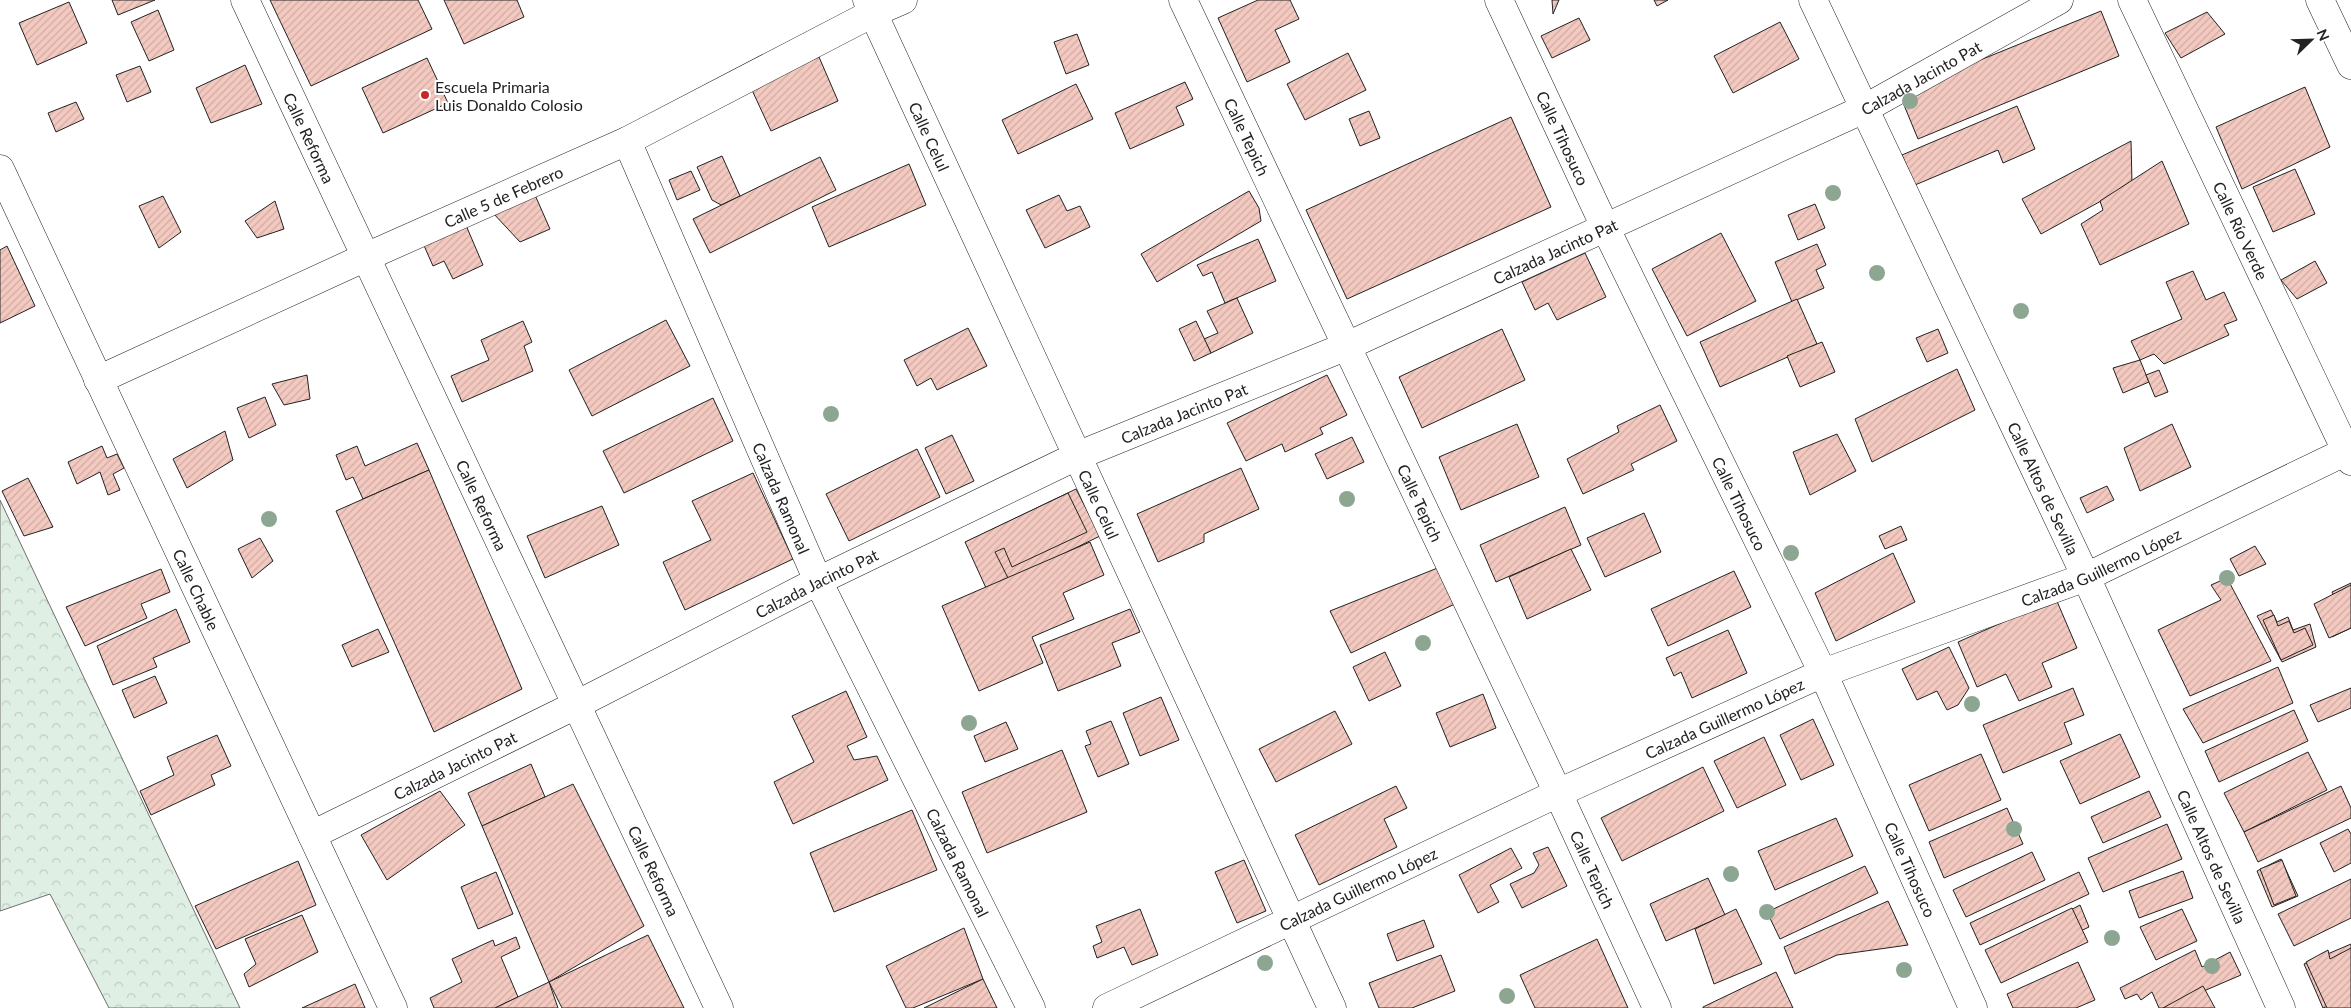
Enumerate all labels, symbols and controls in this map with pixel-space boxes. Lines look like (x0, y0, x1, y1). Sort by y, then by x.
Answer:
north arrow (2286, 15, 2336, 65)
text: N (2313, 26, 2333, 43)
street label: Calzada Jacinto Pat (1857, 36, 1984, 118)
place label: Escuela Primaria Luis Donaldo Colosio (435, 77, 583, 114)
street label: Calle Tihosuco (1533, 87, 1594, 188)
street label: Calle Reforma (280, 89, 339, 186)
marker: Escuela Primaria Luis Donaldo Colosio (419, 89, 431, 101)
street label: Calle Tepich (1221, 95, 1274, 178)
street label: Calle Celul (906, 99, 954, 174)
street label: Calle 5 de Febrero (441, 161, 566, 231)
street label: Calle Río Verde (2210, 178, 2273, 282)
street label: Calzada Jacinto Pat (1490, 214, 1620, 287)
street label: Calzada Jacinto Pat (1118, 378, 1250, 447)
street label: Calle Altos de Sevilla (2004, 419, 2083, 558)
street label: Calzada Ramonal (749, 439, 814, 556)
street label: Calle Tihosuco (1709, 453, 1771, 553)
street label: Calle Reforma (453, 457, 512, 553)
street label: Calle Tepich (1394, 461, 1447, 545)
street label: Calle Celul (1075, 466, 1124, 542)
street label: Calzada Guillermo López (2018, 523, 2184, 610)
street label: Calzada Jacinto Pat (752, 544, 881, 621)
street label: Calle Chable (170, 546, 224, 633)
street label: Calzada Guillermo López (1642, 674, 1807, 762)
street label: Calzada Jacinto Pat (390, 726, 520, 803)
street label: Calle Altos de Sevilla (2174, 787, 2251, 926)
street label: Calzada Ramonal (923, 805, 993, 920)
street label: Calle Tihosuco (1881, 819, 1940, 920)
street label: Calle Reforma (625, 822, 684, 919)
street label: Calle Tepich (1567, 827, 1619, 911)
street label: Calzada Guillermo López (1276, 843, 1440, 934)

